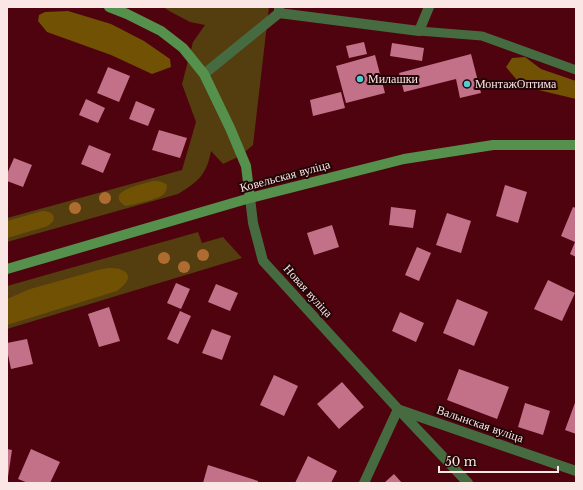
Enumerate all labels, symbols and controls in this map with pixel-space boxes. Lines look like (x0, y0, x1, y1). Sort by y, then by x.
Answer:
place label: Милашки (368, 71, 418, 86)
marker: Милашки (355, 74, 365, 84)
place label: МонтажОптима (475, 76, 557, 91)
marker: МонтажОптима (462, 79, 472, 89)
street label: Ковельская вуліца (238, 156, 332, 195)
street label: Новая вуліца (281, 261, 337, 321)
street label: Валынская вуліца (435, 402, 526, 446)
scale bar (439, 448, 558, 474)
text: 50 m (445, 454, 477, 469)

